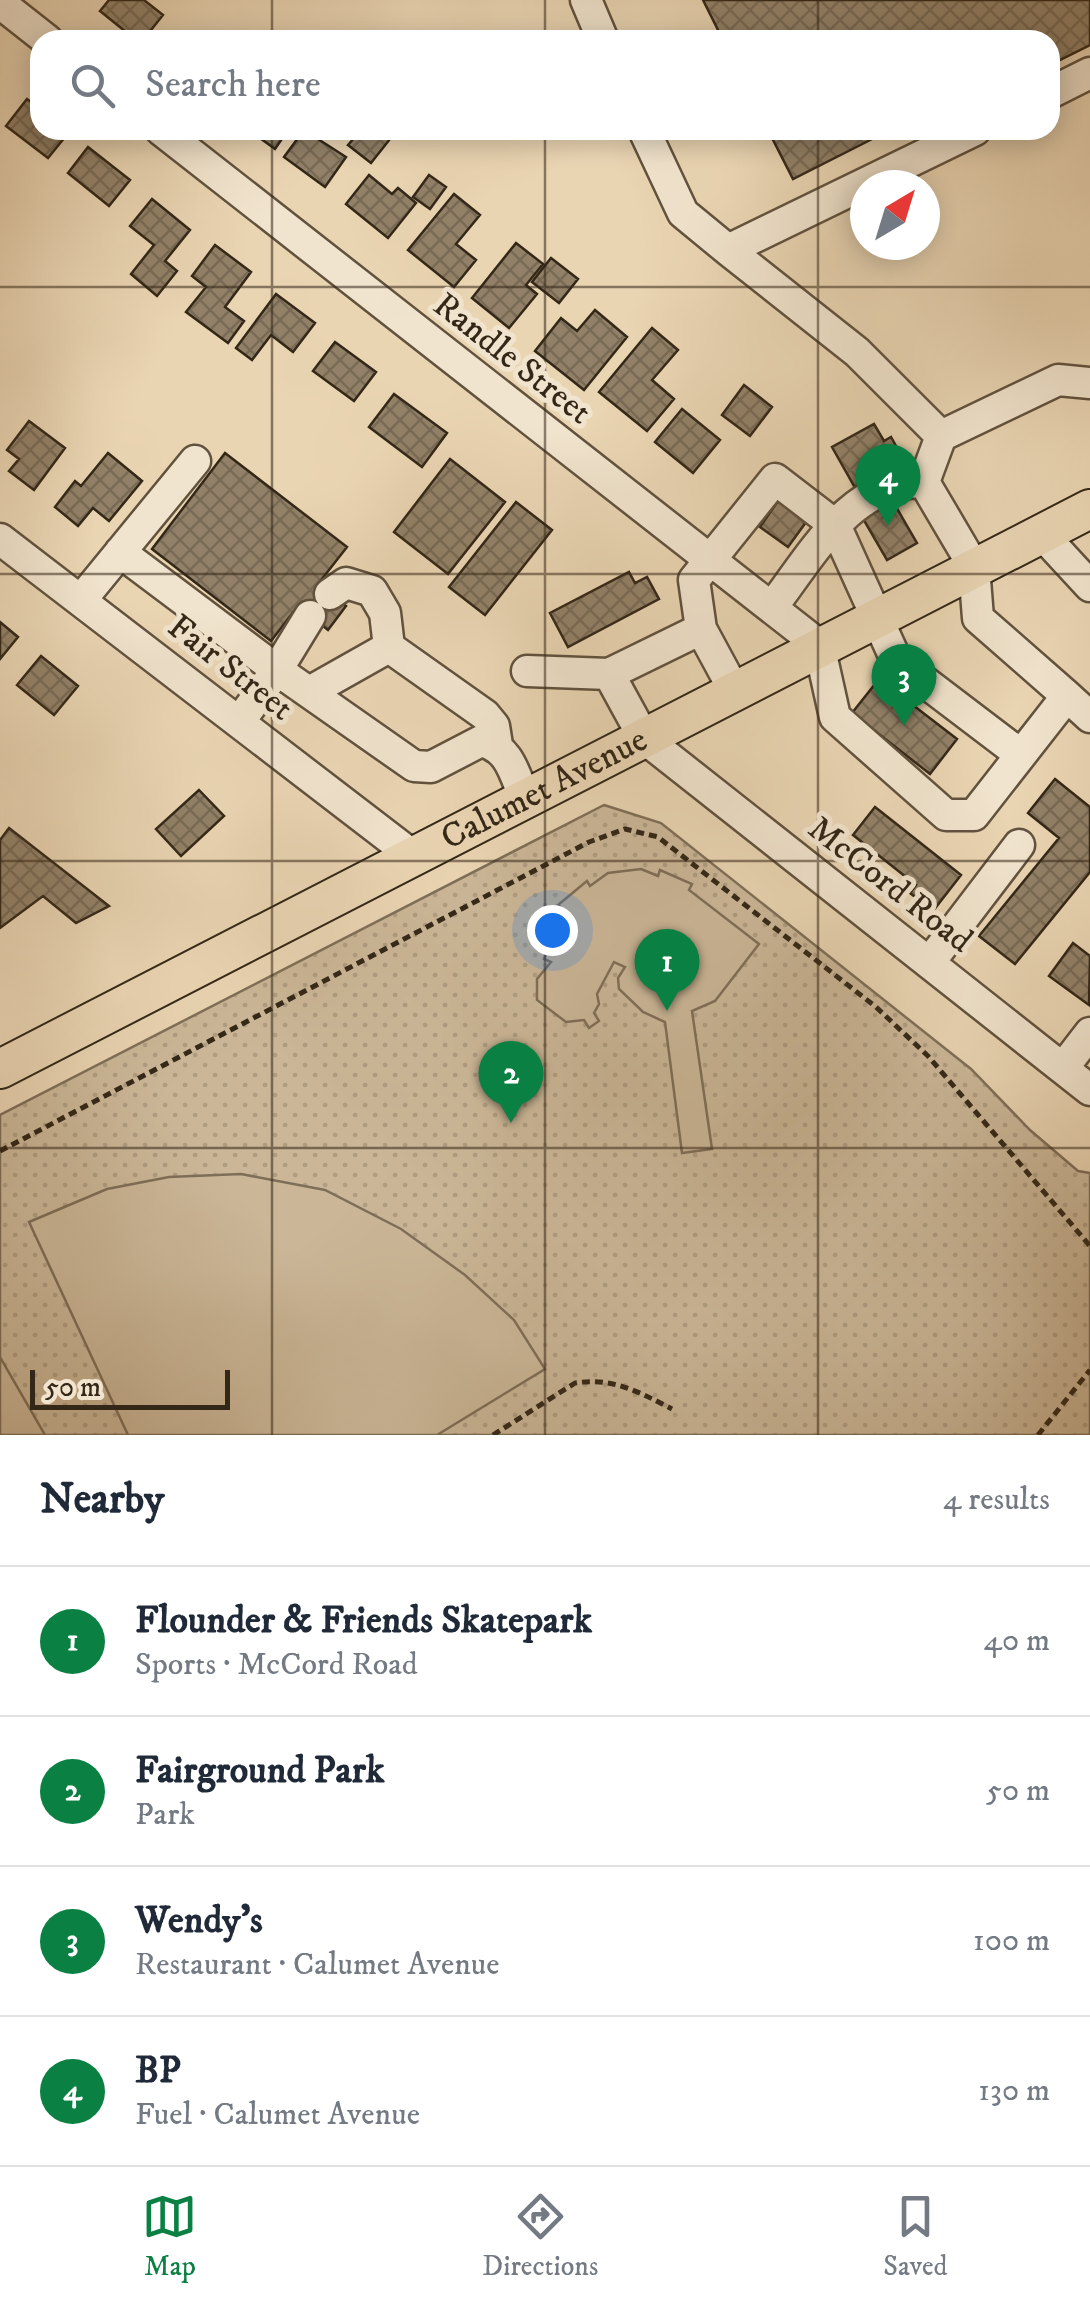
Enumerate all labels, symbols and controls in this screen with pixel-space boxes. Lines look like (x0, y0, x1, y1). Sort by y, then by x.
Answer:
search box (30, 30, 1060, 140)
icon: search (65, 58, 120, 113)
text: Search here (145, 61, 321, 109)
north arrow (850, 170, 940, 260)
street label: Randle Street (424, 283, 600, 435)
pin: 4 (856, 444, 920, 526)
street label: Fair Street (158, 605, 302, 731)
pin: 3 (872, 644, 936, 726)
street label: Calumet Avenue (434, 718, 655, 861)
street label: McCord Road (799, 807, 982, 963)
your location (527, 905, 578, 956)
pin: 1 (634, 928, 700, 1011)
pin: 2 (478, 1040, 544, 1123)
scale bar (30, 1365, 230, 1410)
text: 50 m (45, 1370, 101, 1405)
text: Nearby (40, 1474, 164, 1526)
text: 4 results (943, 1480, 1050, 1520)
text: Flounder & Friends Skatepark (135, 1597, 592, 1645)
text: 1 (67, 1621, 78, 1661)
text: 40 m (983, 1621, 1050, 1661)
text: Sports · McCord Road (135, 1645, 418, 1685)
text: Fairground Park (135, 1747, 385, 1795)
text: 2 (65, 1771, 80, 1811)
text: 50 m (986, 1771, 1050, 1811)
text: Park (135, 1795, 195, 1835)
text: Wendy's (135, 1897, 263, 1945)
text: 3 (67, 1921, 78, 1961)
text: 100 m (973, 1921, 1050, 1961)
text: Restaurant · Calumet Avenue (135, 1945, 499, 1985)
text: BP (135, 2047, 181, 2095)
text: 4 (63, 2071, 82, 2111)
text: 130 m (978, 2071, 1050, 2111)
text: Fuel · Calumet Avenue (135, 2095, 420, 2135)
tab: Map (142, 2189, 197, 2284)
tab: Directions (482, 2189, 598, 2284)
tab: Saved (883, 2189, 948, 2284)

